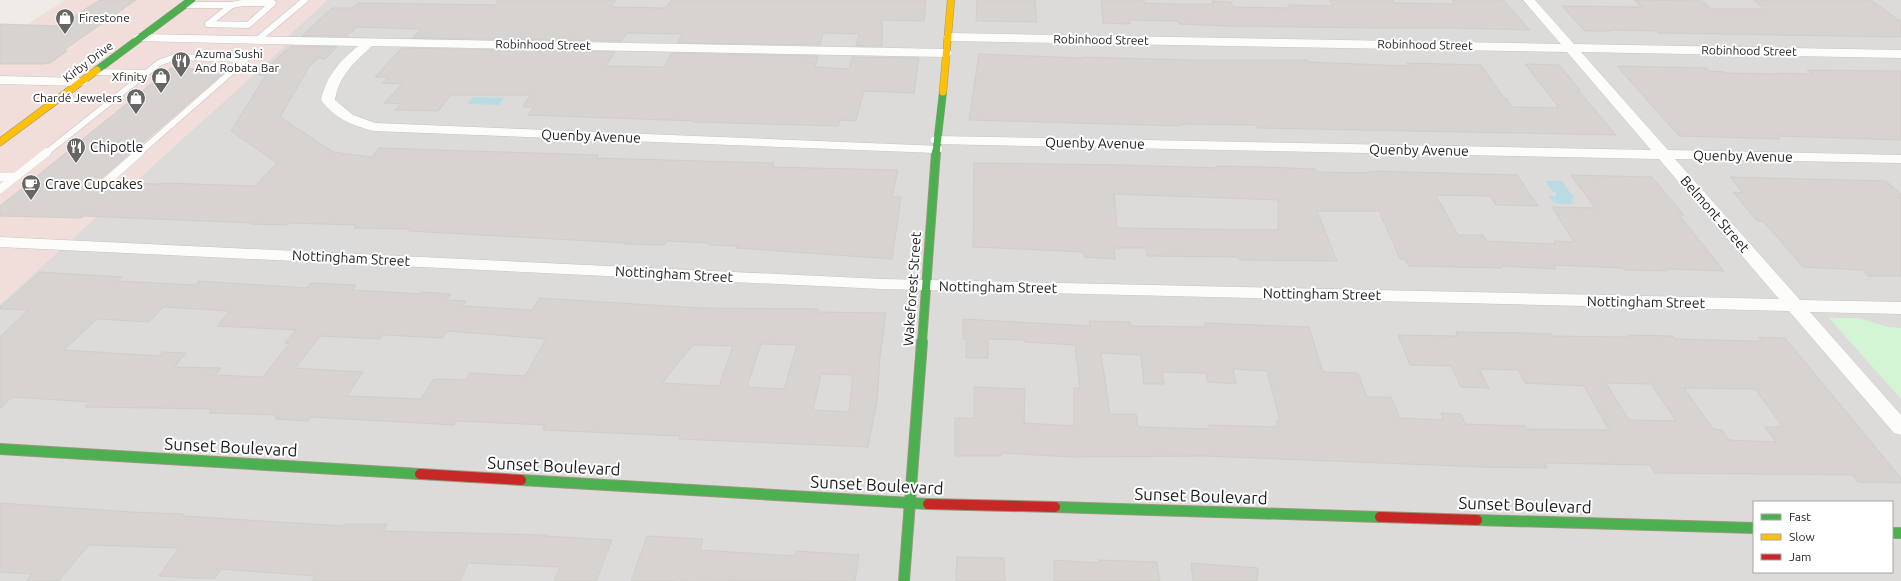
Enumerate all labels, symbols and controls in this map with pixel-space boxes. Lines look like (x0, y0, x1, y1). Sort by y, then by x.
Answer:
shop icon: Firestone (54, 7, 76, 35)
place label: Firestone (79, 11, 130, 24)
street label: Robinhood Street (1053, 32, 1149, 47)
street label: Robinhood Street (495, 37, 591, 52)
street label: Robinhood Street (1377, 37, 1473, 52)
street label: Kirby Drive (60, 39, 115, 85)
street label: Robinhood Street (1701, 43, 1797, 58)
place label: Azuma Sushi And Robata Bar (195, 47, 279, 74)
restaurant icon: Azuma Sushi And Robata Bar (170, 50, 192, 78)
shop icon: Xfinity (150, 66, 172, 94)
place label: Xfinity (112, 70, 147, 83)
shop icon: Chardé Jewelers (125, 87, 147, 115)
place label: Chardé Jewelers (33, 91, 122, 104)
street label: Quenby Avenue (541, 126, 641, 146)
street label: Quenby Avenue (1045, 134, 1145, 152)
restaurant icon: Chipotle (65, 136, 87, 164)
place label: Chipotle (90, 139, 143, 155)
street label: Quenby Avenue (1369, 141, 1469, 159)
street label: Quenby Avenue (1693, 147, 1793, 165)
street label: Belmont Street (1677, 172, 1753, 256)
cafe icon: Crave Cupcakes (20, 173, 42, 201)
place label: Crave Cupcakes (45, 176, 143, 192)
street label: Wakeforest Street (900, 231, 924, 347)
street label: Nottingham Street (292, 247, 411, 269)
street label: Nottingham Street (615, 263, 734, 285)
street label: Nottingham Street (939, 278, 1058, 296)
street label: Nottingham Street (1263, 285, 1382, 303)
street label: Nottingham Street (1587, 293, 1706, 311)
street label: Sunset Boulevard (164, 434, 298, 459)
street label: Sunset Boulevard (487, 453, 621, 478)
street label: Sunset Boulevard (810, 472, 944, 497)
street label: Sunset Boulevard (1134, 484, 1268, 507)
street label: Sunset Boulevard (1458, 493, 1592, 516)
legend (1753, 501, 1893, 573)
text: Fast (1789, 510, 1811, 523)
text: Slow (1789, 530, 1815, 543)
text: Jam (1789, 550, 1811, 563)

